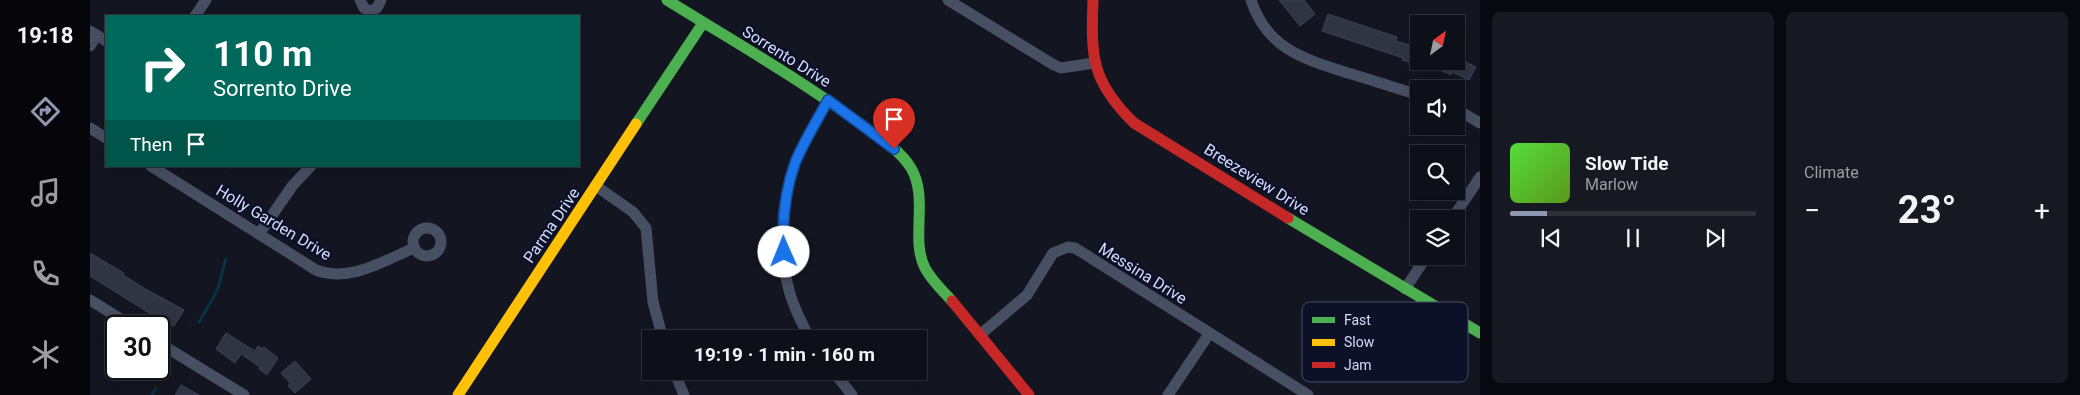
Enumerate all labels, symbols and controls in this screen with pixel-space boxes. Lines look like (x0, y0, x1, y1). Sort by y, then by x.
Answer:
north arrow (1410, 15, 1465, 70)
map controls (1410, 15, 1465, 265)
street label: Sorrento Drive (739, 22, 834, 91)
text: 19:18 (17, 23, 73, 48)
text: 110 m (213, 34, 312, 75)
icon: right (130, 35, 195, 100)
text: Sorrento Drive (213, 76, 352, 101)
button: sound (1410, 80, 1465, 135)
icon: directions (28, 94, 63, 129)
pin (873, 98, 915, 149)
icon: arrive (880, 105, 908, 133)
icon: arrive (182, 130, 210, 158)
text: Then (130, 133, 172, 156)
street label: Breezeview Drive (1201, 139, 1313, 219)
button: search (1410, 145, 1465, 200)
text: Slow Tide (1585, 152, 1668, 175)
text: Climate (1804, 163, 1859, 182)
icon: music (28, 175, 63, 210)
text: Marlow (1585, 175, 1638, 194)
street label: Holly Garden Drive (213, 181, 335, 264)
street label: Parma Drive (519, 184, 584, 267)
text: 23° (1898, 188, 1956, 232)
text: − (1804, 194, 1820, 227)
text: + (2034, 194, 2050, 227)
button: layers (1410, 210, 1465, 265)
icon: previous (1537, 224, 1565, 252)
icon: pause (1619, 224, 1647, 252)
icon: next (1701, 224, 1729, 252)
position arrow (757, 225, 809, 277)
street label: Messina Drive (1095, 239, 1190, 308)
icon: phone (28, 256, 63, 291)
legend (1302, 302, 1468, 382)
text: Fast (1344, 312, 1371, 328)
speed limit sign: 30 (105, 315, 170, 380)
text: Slow (1344, 334, 1375, 350)
icon: climate (28, 337, 63, 372)
text: 19:19 · 1 min · 160 m (694, 343, 875, 366)
text: Jam (1344, 357, 1372, 373)

